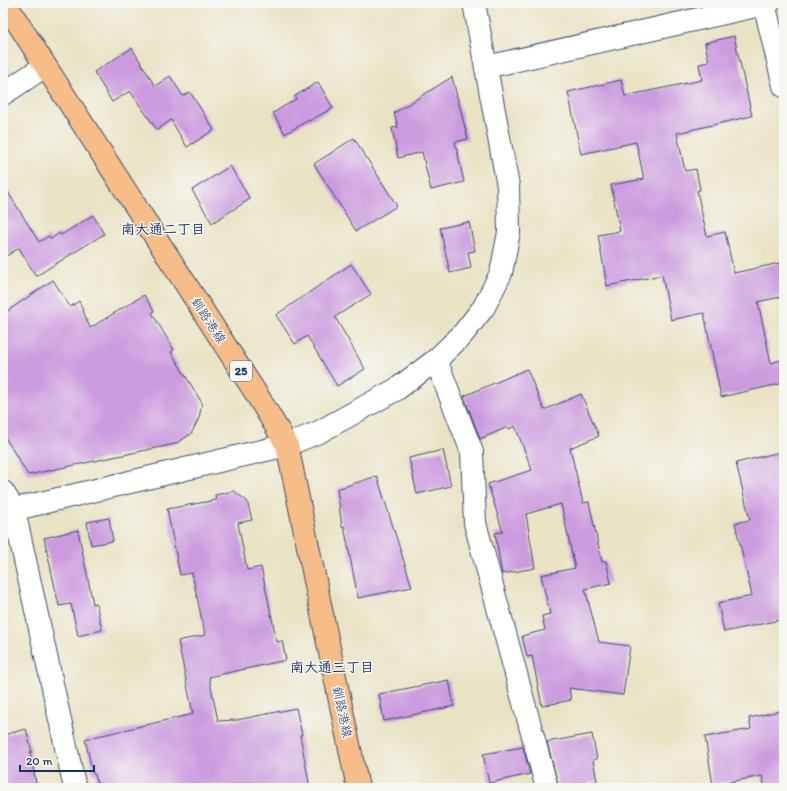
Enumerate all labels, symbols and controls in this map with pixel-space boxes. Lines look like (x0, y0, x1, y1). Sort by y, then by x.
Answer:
district label: 南大通二丁目 (121, 221, 205, 238)
street label: 釧路港線 (188, 294, 230, 347)
road number: 25 (230, 361, 252, 381)
district label: 南大通三丁目 (290, 659, 374, 676)
street label: 釧路港線 (330, 685, 355, 740)
scale bar (20, 747, 94, 773)
text: 20 m (26, 754, 53, 768)

